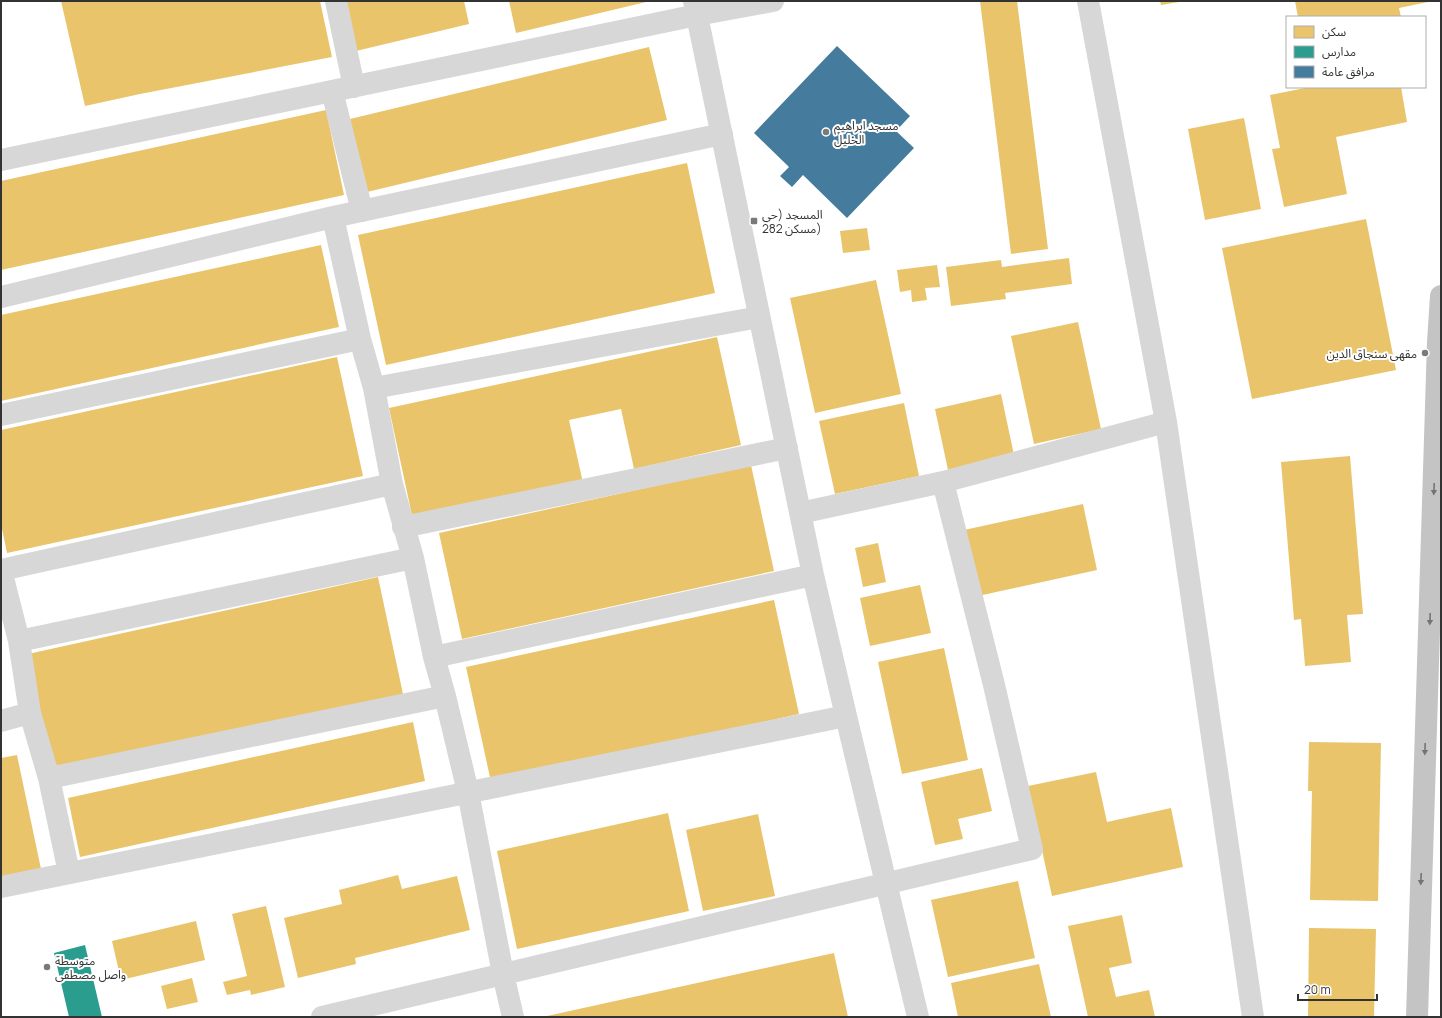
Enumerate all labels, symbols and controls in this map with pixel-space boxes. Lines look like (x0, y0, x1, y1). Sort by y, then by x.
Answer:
legend (1286, 16, 1426, 88)
text: سكن (1322, 23, 1346, 40)
text: مدارس (1322, 43, 1356, 60)
text: مرافق عامة (1322, 63, 1375, 80)
place label: مسجد ابراهيم الخليل (834, 117, 898, 148)
marker: مسجد ابراهيم الخليل (821, 127, 831, 137)
place label: المسجد (حي 282 مسكن) (762, 206, 823, 237)
marker: المسجد (حي 282 مسكن) (749, 216, 759, 226)
place label: مقهى سنجاق الدين (1326, 345, 1417, 362)
marker: مقهى سنجاق الدين (1420, 348, 1430, 358)
one-way arrow (1430, 483, 1437, 495)
one-way arrow (1426, 613, 1433, 625)
one-way arrow (1422, 743, 1429, 755)
one-way arrow (1418, 873, 1425, 885)
place label: متوسطة واصل مصطفى (55, 952, 126, 983)
marker: متوسطة واصل مصطفى (42, 962, 52, 972)
scale bar (1298, 976, 1377, 1002)
text: 20 m (1304, 981, 1331, 998)

